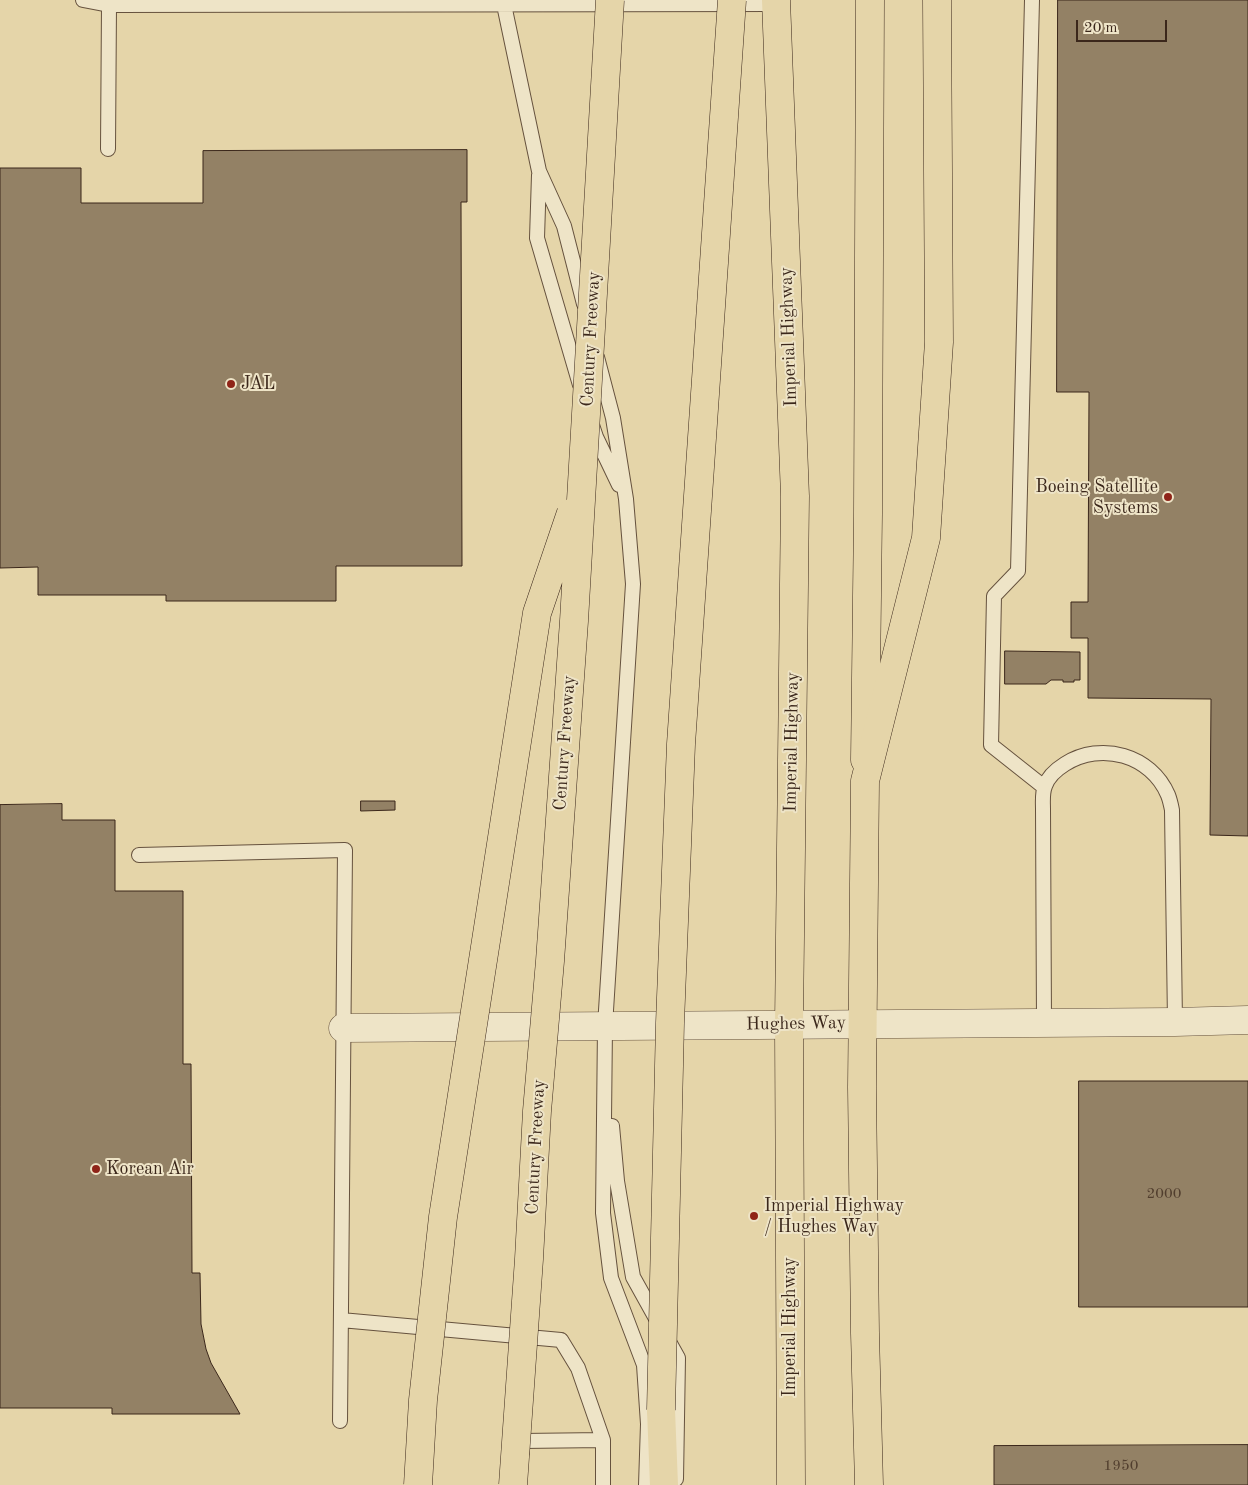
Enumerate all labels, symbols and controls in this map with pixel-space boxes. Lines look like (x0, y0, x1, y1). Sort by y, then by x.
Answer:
scale bar (1078, 10, 1169, 42)
text: 20 m (1084, 21, 1118, 36)
street label: Imperial Highway (776, 267, 802, 407)
street label: Century Freeway (577, 271, 605, 407)
place label: JAL (241, 373, 275, 395)
marker: JAL (225, 378, 237, 390)
place label: Boeing Satellite Systems (1035, 476, 1158, 518)
marker: Boeing Satellite Systems (1162, 491, 1174, 503)
street label: Imperial Highway (780, 672, 804, 812)
street label: Century Freeway (549, 675, 581, 811)
street label: Hughes Way (746, 1012, 846, 1036)
street label: Century Freeway (522, 1079, 550, 1215)
place label: Korean Air (106, 1158, 194, 1180)
marker: Korean Air (90, 1163, 102, 1175)
house number: 2000 (1147, 1185, 1181, 1203)
place label: Imperial Highway / Hughes Way (764, 1195, 904, 1238)
marker: Imperial Highway / Hughes Way (748, 1210, 760, 1222)
street label: Imperial Highway (779, 1257, 801, 1397)
house number: 1950 (1104, 1457, 1138, 1475)

